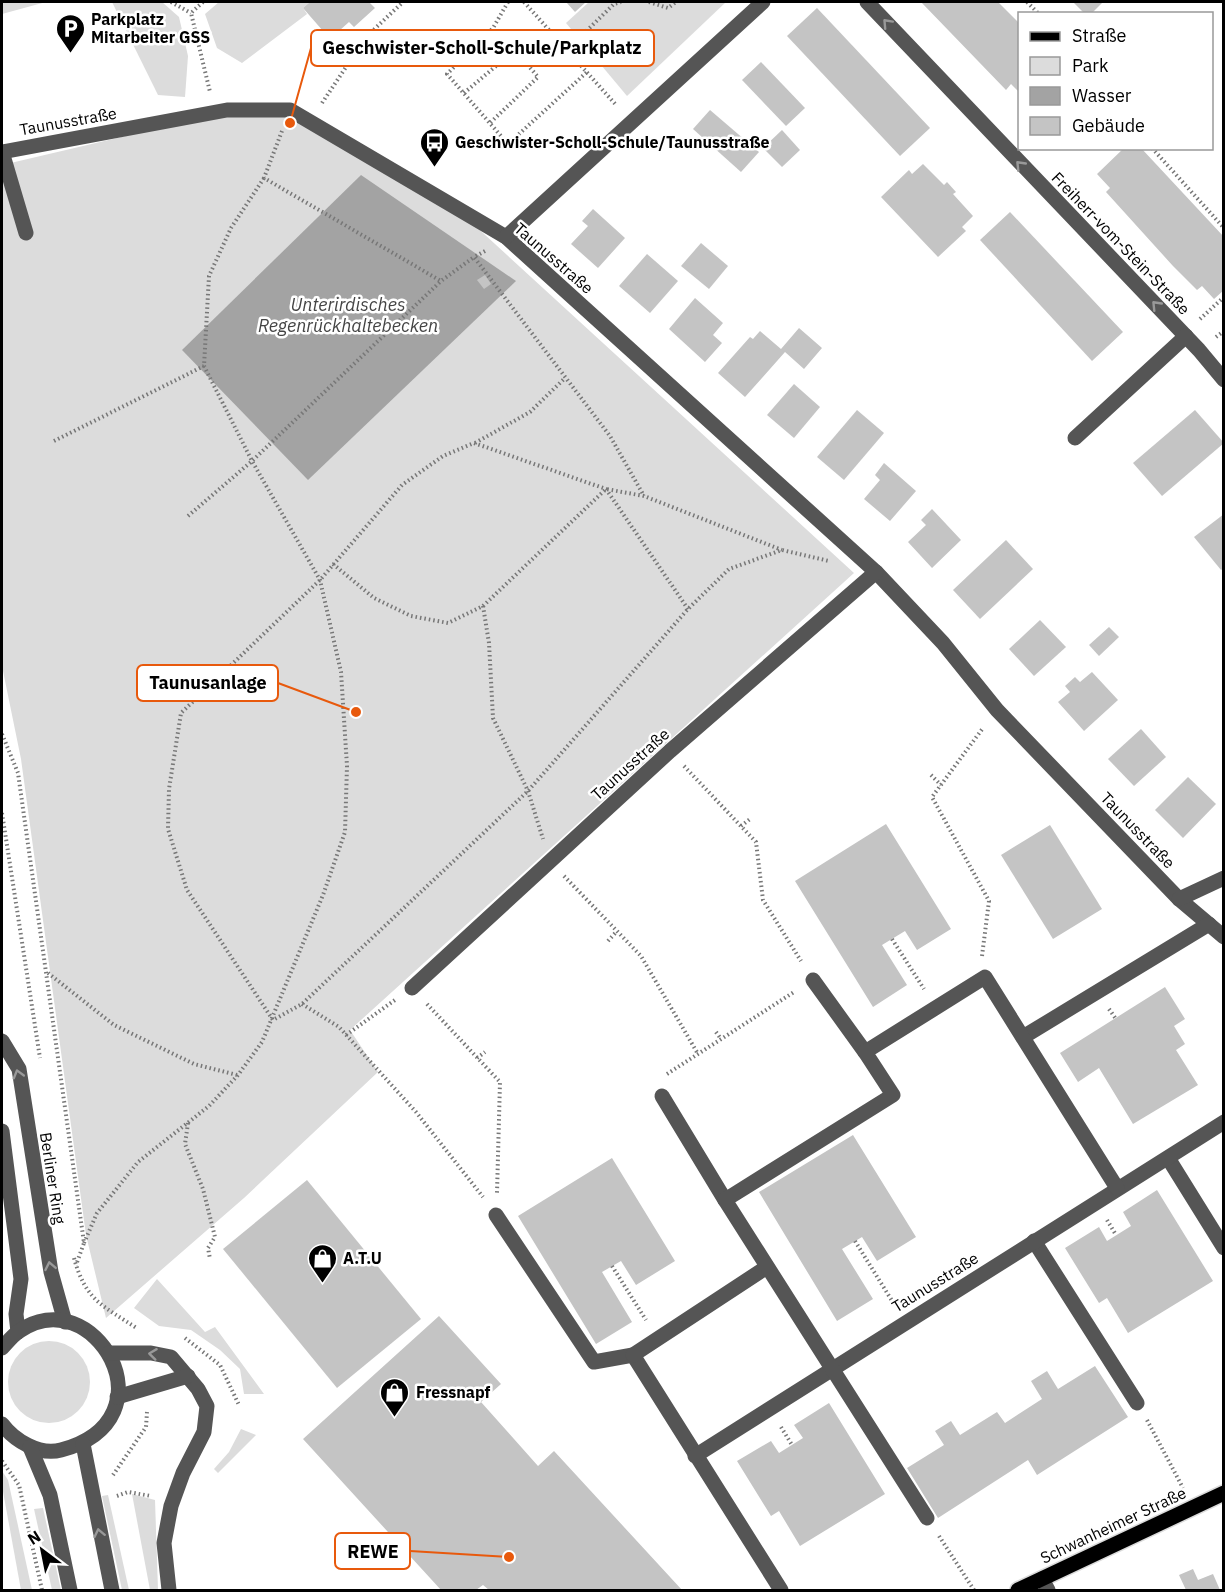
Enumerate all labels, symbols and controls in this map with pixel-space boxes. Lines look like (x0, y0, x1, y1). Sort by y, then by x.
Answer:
place label: Parkplatz Mitarbeiter GSS (91, 9, 210, 47)
parking icon: Parkplatz Mitarbeiter GSS (54, 12, 86, 54)
legend (1018, 12, 1213, 150)
one-way arrow (883, 19, 894, 30)
text: Straße (1072, 24, 1126, 47)
callout: Geschwister-Scholl-Schule/Parkplatz (311, 30, 654, 66)
text: Geschwister-Scholl-Schule/Parkplatz (322, 36, 642, 59)
text: Park (1072, 54, 1109, 77)
text: Wasser (1072, 84, 1132, 107)
street label: Taunusstraße (18, 103, 118, 139)
text: Gebäude (1072, 114, 1145, 137)
bus stop icon: Geschwister-Scholl-Schule/Taunusstraße (418, 126, 450, 168)
place label: Geschwister-Scholl-Schule/Taunusstraße (455, 132, 770, 152)
one-way arrow (1017, 162, 1028, 173)
street label: Freiherr-vom-Stein-Straße (1048, 168, 1195, 319)
street label: Taunusstraße (510, 218, 598, 298)
water label: Unterirdisches Regenrückhaltebecken (258, 293, 438, 337)
one-way arrow (1152, 302, 1163, 312)
callout: Taunusanlage (137, 665, 278, 701)
text: Taunusanlage (149, 671, 267, 694)
street label: Taunusstraße (587, 724, 673, 804)
street label: Taunusstraße (1097, 788, 1179, 872)
one-way arrow (13, 1069, 25, 1079)
street label: Berliner Ring (36, 1131, 70, 1226)
shop icon: A.T.U (306, 1242, 338, 1284)
street label: Taunusstraße (888, 1247, 982, 1317)
place label: A.T.U (343, 1248, 382, 1268)
one-way arrow (44, 1261, 57, 1271)
one-way arrow (148, 1349, 157, 1361)
shop icon: Fressnapf (379, 1376, 411, 1418)
place label: Fressnapf (416, 1382, 491, 1402)
street label: Schwanheimer Straße (1037, 1482, 1189, 1568)
north arrow (12, 1520, 72, 1580)
text: N (24, 1526, 44, 1549)
one-way arrow (94, 1529, 107, 1539)
callout: REWE (335, 1533, 410, 1569)
text: REWE (347, 1540, 399, 1563)

